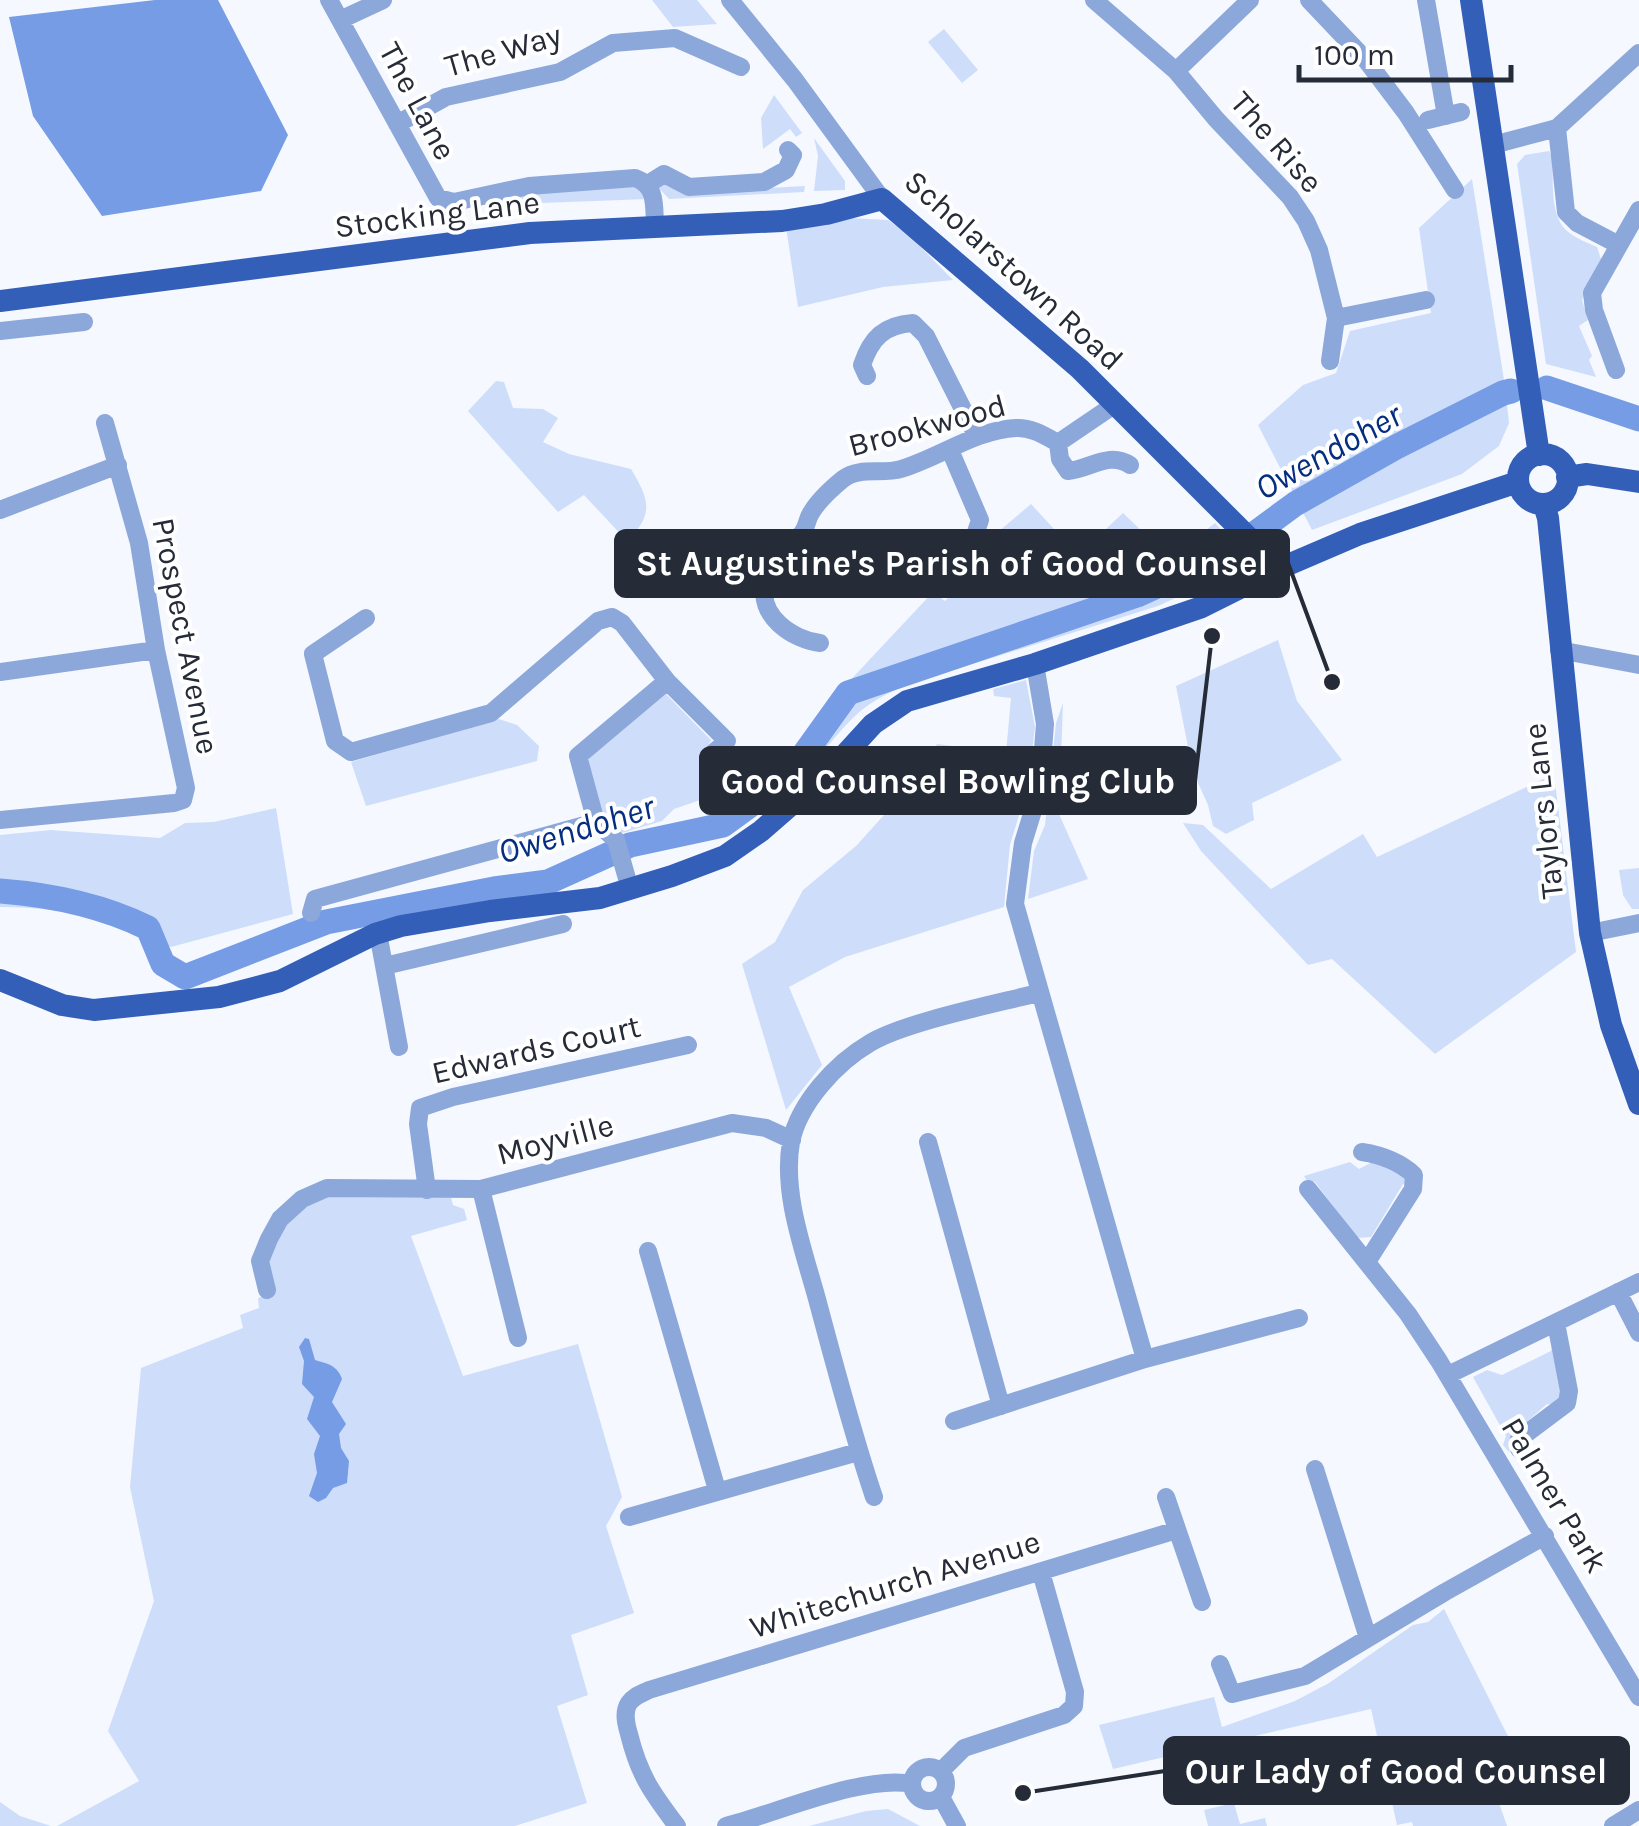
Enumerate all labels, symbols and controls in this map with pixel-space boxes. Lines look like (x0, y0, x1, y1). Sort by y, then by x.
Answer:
street label: The Way (441, 16, 566, 85)
scale bar (1299, 20, 1512, 82)
street label: The Lane (371, 36, 464, 166)
text: 100 m (1314, 37, 1395, 73)
street label: The Rise (1223, 84, 1331, 200)
street label: Scholarstown Road (897, 163, 1130, 378)
street label: Stocking Lane (332, 184, 542, 245)
street label: Brookwood (844, 387, 1010, 464)
water label: Owendoher (1248, 394, 1410, 509)
street label: Prospect Avenue (144, 515, 227, 758)
callout: St Augustine's Parish of Good Counsel (616, 531, 1288, 596)
text: St Augustine's Parish of Good Counsel (636, 543, 1268, 585)
street label: Taylors Lane (1516, 721, 1571, 901)
callout: Good Counsel Bowling Club (701, 748, 1195, 813)
text: Good Counsel Bowling Club (721, 761, 1175, 803)
water label: Owendoher (493, 786, 660, 873)
street label: Edwards Court (428, 1008, 644, 1091)
street label: Moyville (493, 1106, 618, 1173)
street label: Palmer Park (1494, 1411, 1615, 1580)
street label: Whitechurch Avenue (746, 1523, 1045, 1646)
callout: Our Lady of Good Counsel (1165, 1738, 1628, 1803)
text: Our Lady of Good Counsel (1185, 1751, 1607, 1793)

